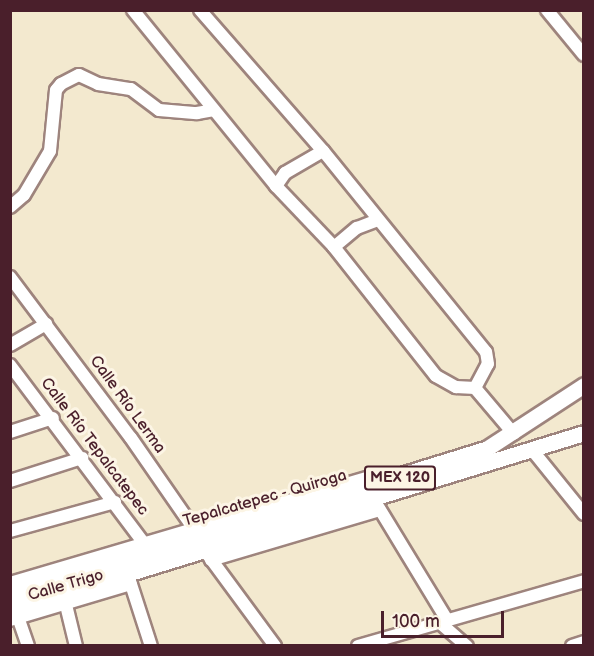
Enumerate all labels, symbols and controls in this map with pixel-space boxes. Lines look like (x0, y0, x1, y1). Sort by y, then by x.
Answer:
street label: Calle Río Lerma (85, 352, 169, 458)
street label: Calle Río Tepalcatepec (36, 374, 152, 520)
street label: Tepalcatepec - Quiroga (180, 466, 350, 532)
road number: MEX 120 (364, 466, 436, 490)
street label: Calle Trigo (26, 566, 106, 606)
scale bar (384, 599, 507, 637)
text: 100 m (392, 611, 440, 632)

